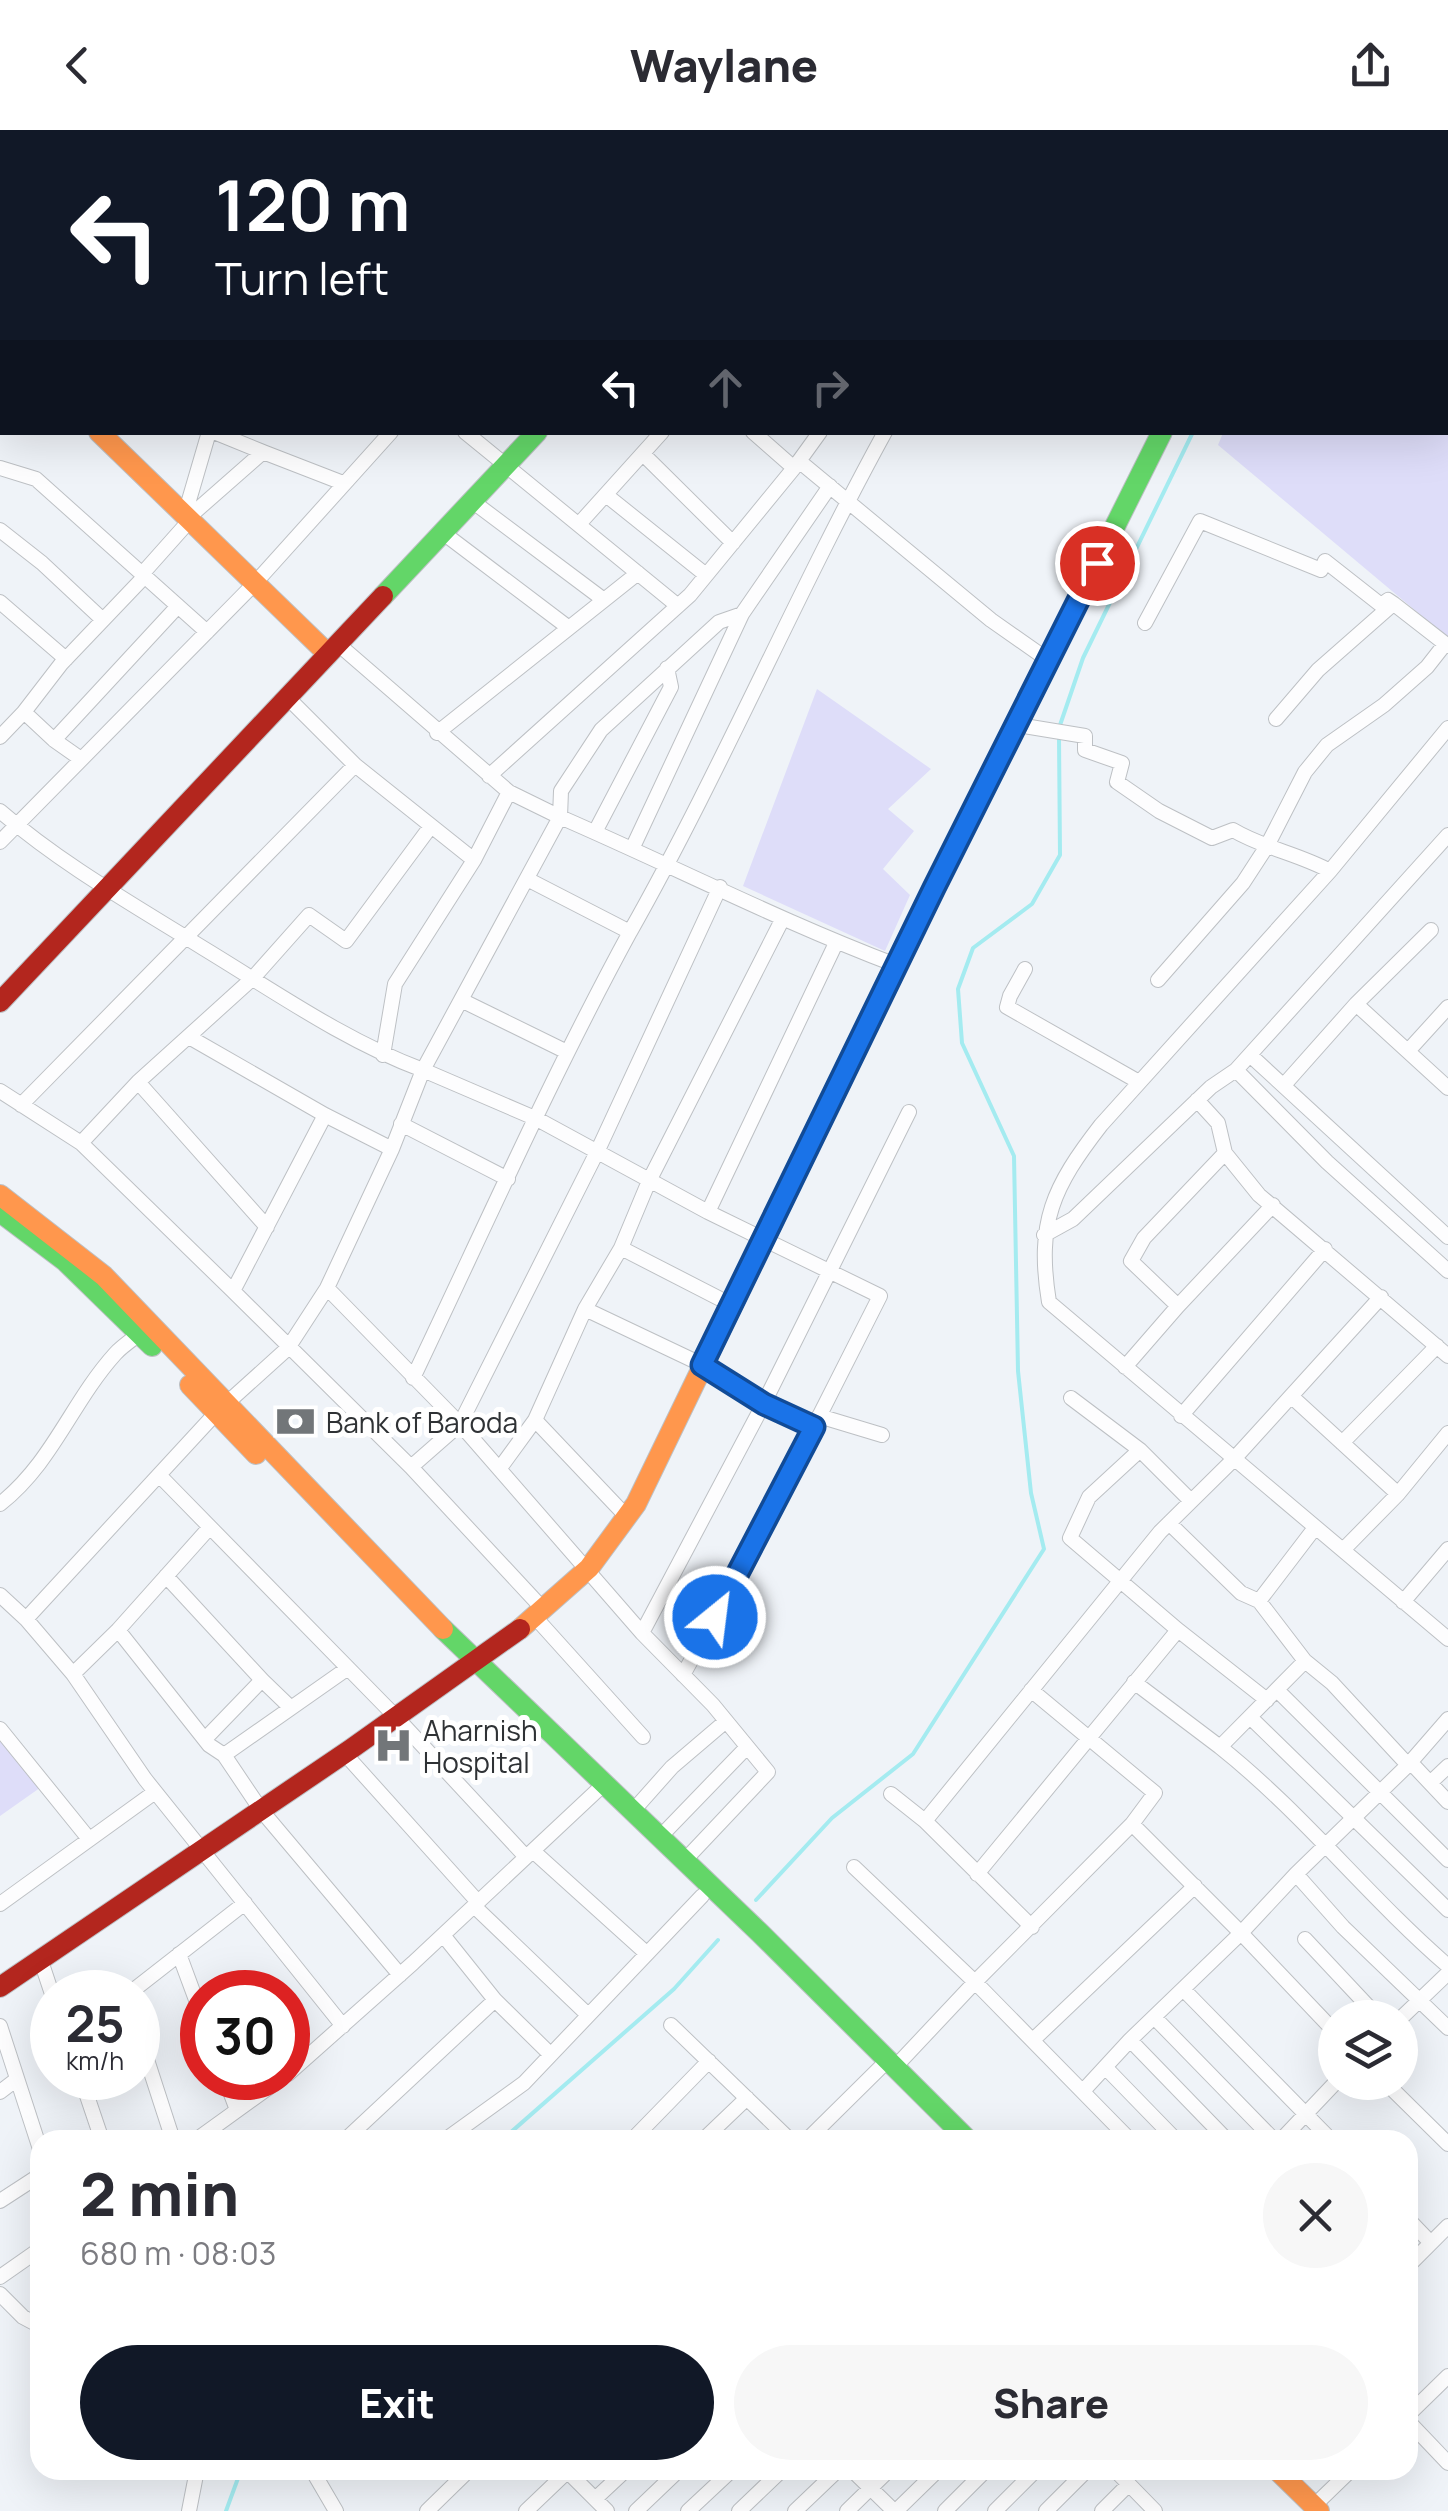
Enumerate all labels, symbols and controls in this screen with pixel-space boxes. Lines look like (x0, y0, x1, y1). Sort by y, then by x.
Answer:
text: Waylane (630, 34, 818, 96)
icon: back (50, 38, 105, 93)
icon: share (1343, 38, 1398, 93)
text: 120 m (215, 156, 410, 252)
icon: left (50, 170, 180, 300)
text: Turn left (215, 247, 389, 309)
icon: left (593, 360, 648, 415)
icon: ahead (698, 360, 753, 415)
icon: right (803, 360, 858, 415)
pin (1055, 521, 1140, 606)
icon: arrive (1070, 536, 1125, 591)
bank icon: Bank of Baroda (275, 1401, 317, 1443)
place label: Bank of Baroda (326, 1403, 518, 1441)
position arrow (663, 1565, 767, 1669)
place label: Aharnish Hospital (423, 1711, 538, 1781)
hospital icon: Aharnish Hospital (372, 1725, 414, 1767)
speed limit sign: 30 (180, 1970, 310, 2100)
text: 25 (65, 1989, 125, 2057)
map controls (1318, 2000, 1418, 2100)
button: layers (1318, 2000, 1418, 2100)
text: km/h (66, 2043, 124, 2078)
text: 2 min (80, 2152, 239, 2234)
button: close (1263, 2163, 1368, 2268)
text: 680 m · 08:03 (80, 2231, 276, 2275)
button: Exit (80, 2345, 714, 2460)
button: Share (734, 2345, 1368, 2460)

